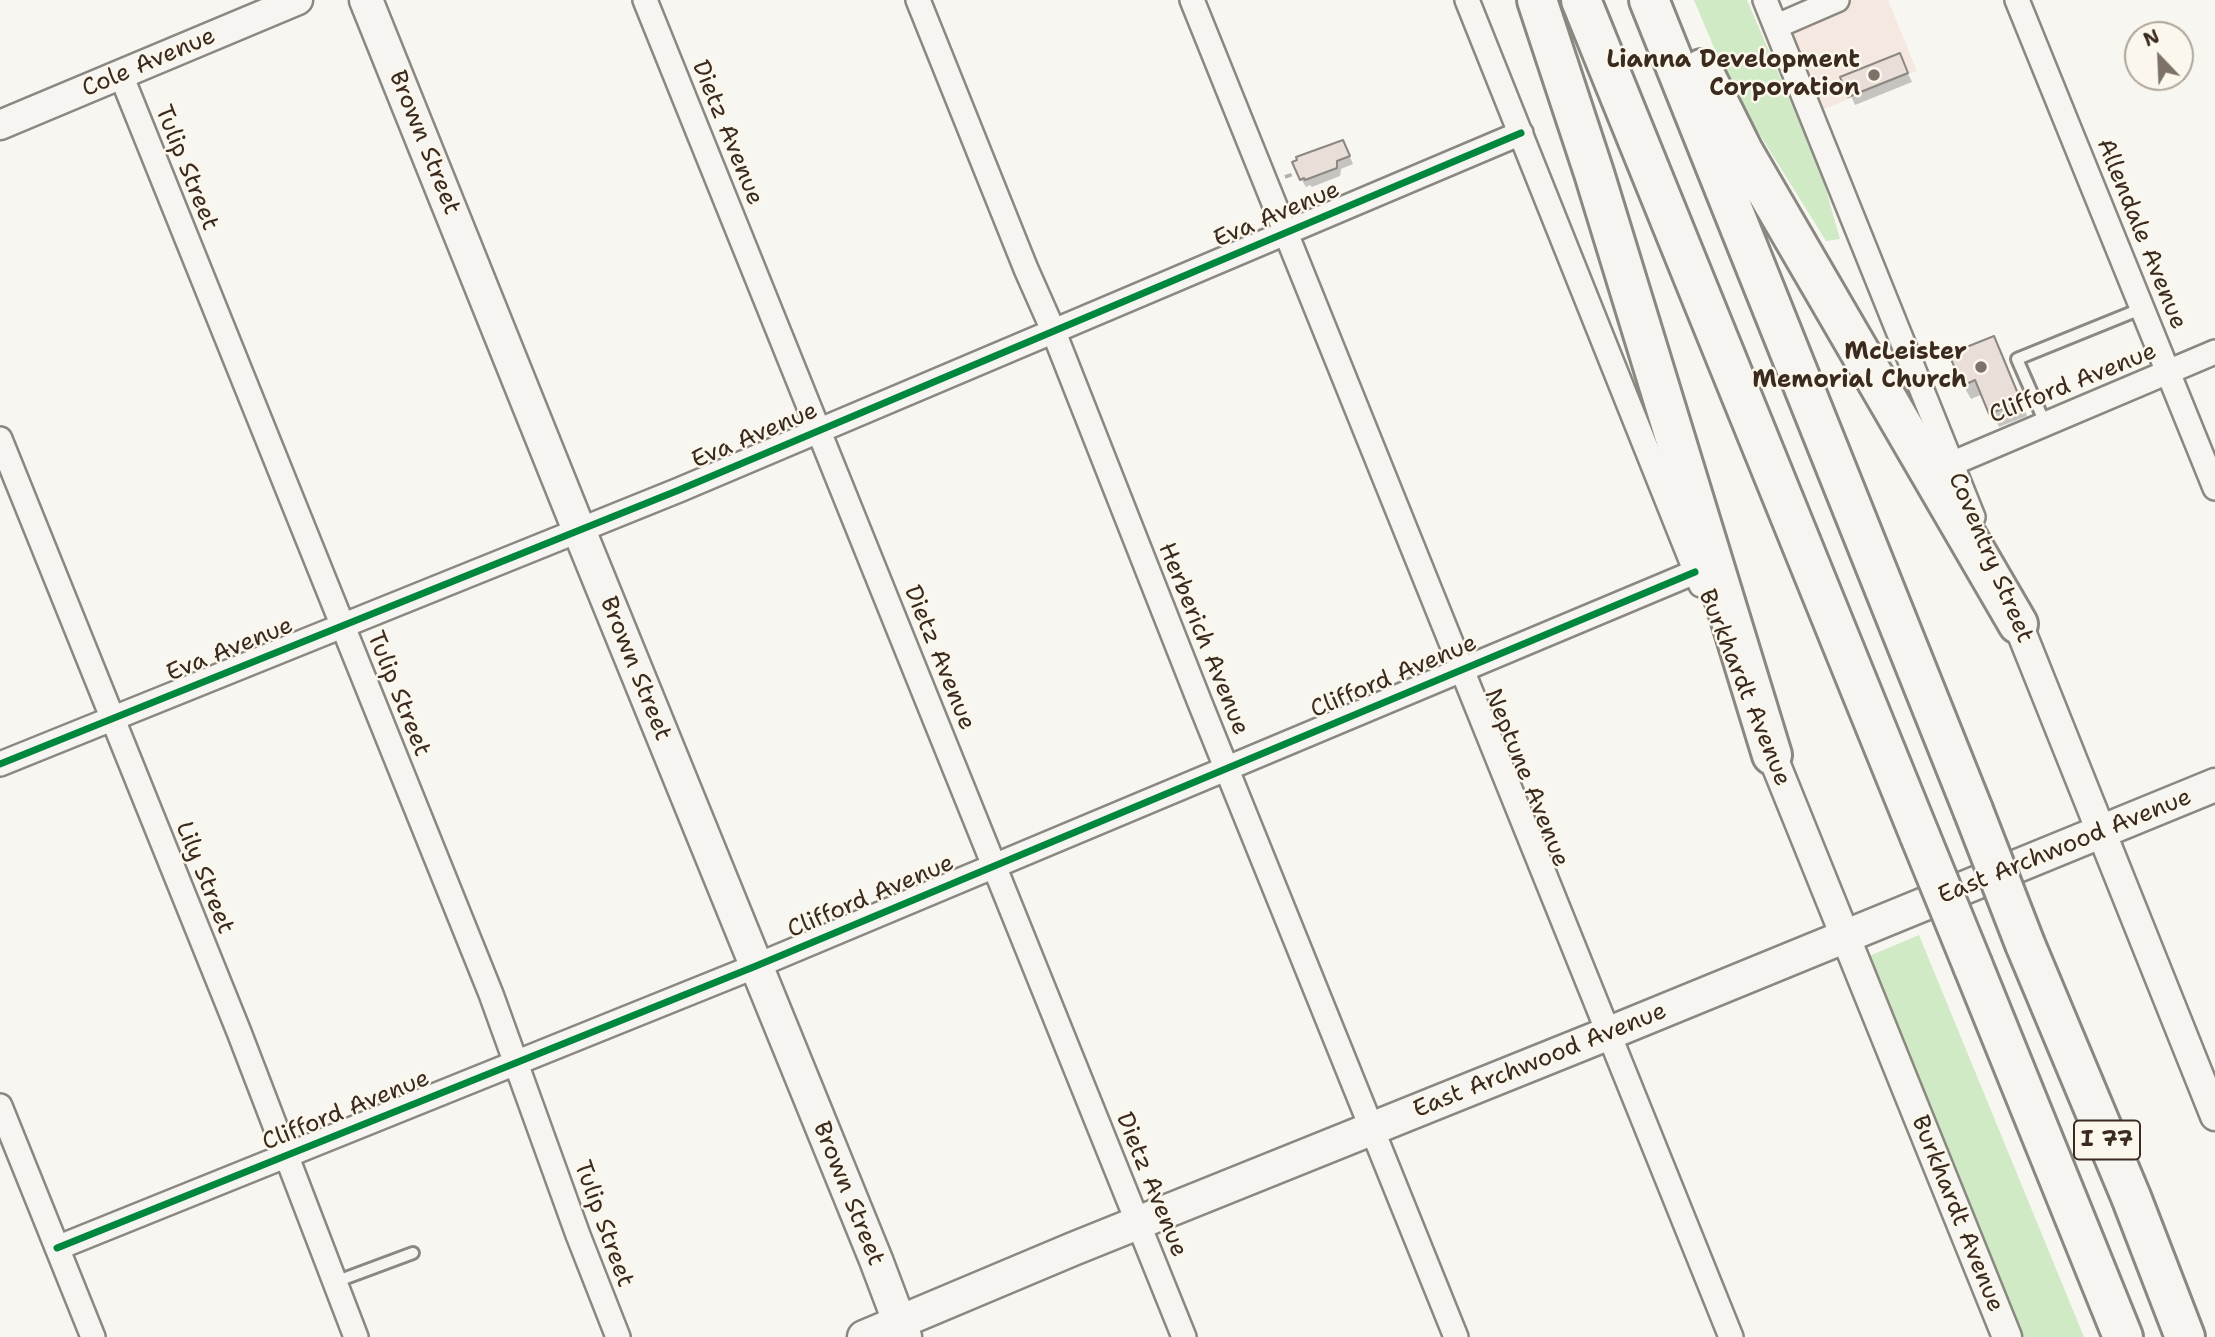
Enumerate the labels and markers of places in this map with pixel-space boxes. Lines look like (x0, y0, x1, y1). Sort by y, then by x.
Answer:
place label: Lianna Development Corporation (1606, 47, 1860, 103)
marker: Lianna Development Corporation (1866, 67, 1882, 83)
place label: McLeister Memorial Church (1752, 339, 1967, 395)
marker: McLeister Memorial Church (1973, 359, 1989, 375)

